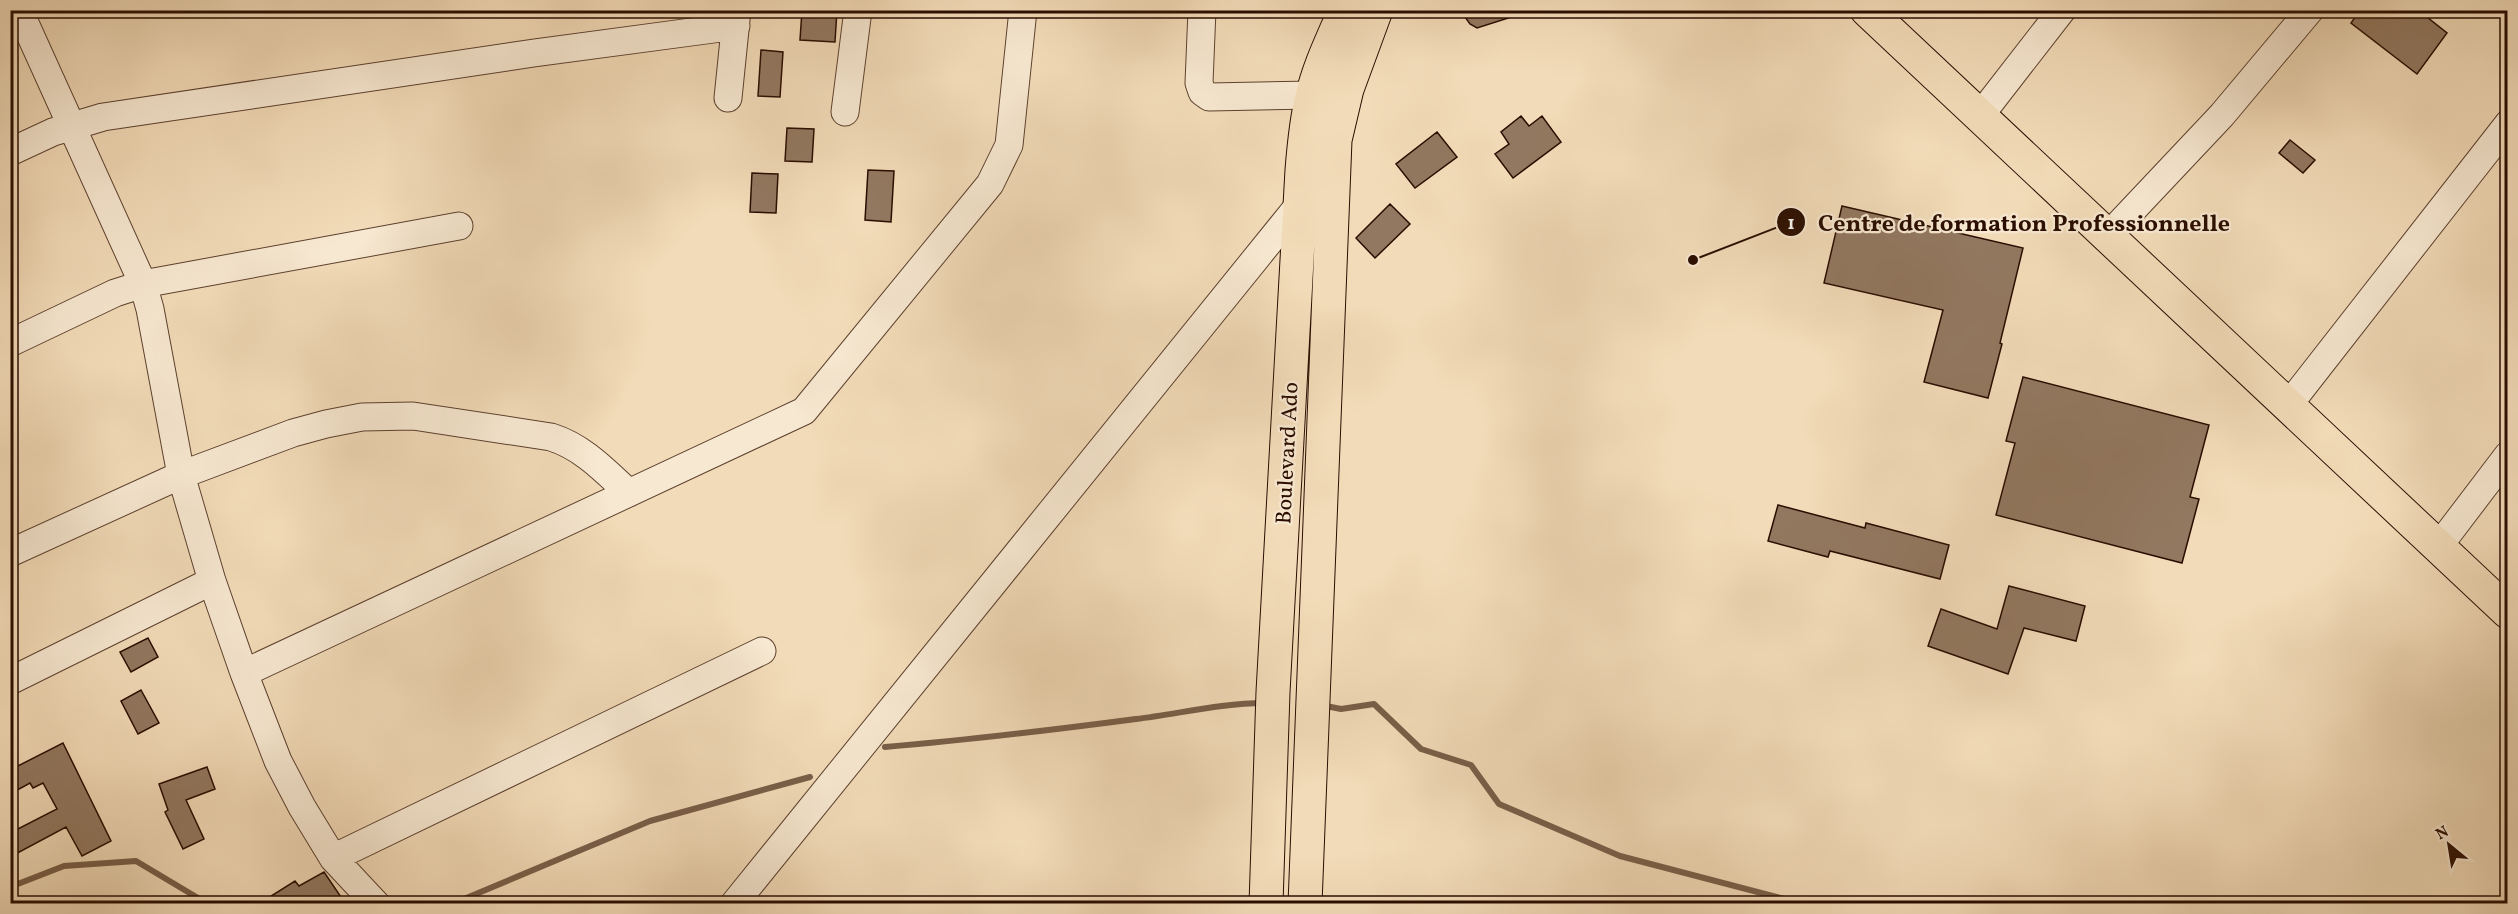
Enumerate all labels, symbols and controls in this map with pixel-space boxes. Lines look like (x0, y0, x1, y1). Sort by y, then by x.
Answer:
callout: Centre de formation Professionnelle (1776, 201, 2242, 243)
text: Centre de formation Professionnelle (1818, 208, 2230, 242)
text: 1 (1787, 212, 1795, 237)
street label: Boulevard Ado (1269, 381, 1308, 525)
north arrow (2419, 815, 2479, 875)
text: N (2432, 821, 2453, 846)

